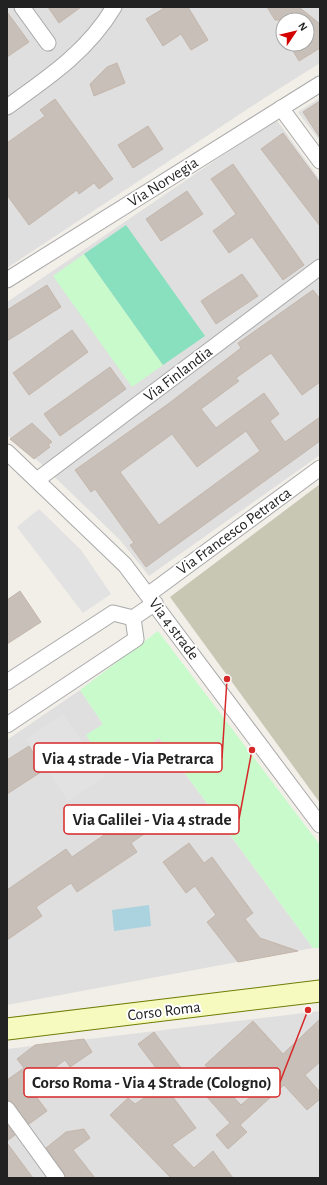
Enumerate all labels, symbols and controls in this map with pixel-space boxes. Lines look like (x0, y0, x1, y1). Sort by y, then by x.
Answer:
north arrow (275, 12, 315, 52)
text: N (296, 20, 309, 33)
street label: Via Norvegia (125, 154, 201, 210)
street label: Via Finlandia (141, 343, 215, 405)
street label: Via Francesco Petrarca (174, 484, 294, 578)
street label: Via 4 strade (146, 595, 202, 663)
callout: Via 4 strade - Via Petrarca (34, 743, 222, 772)
text: Via 4 strade - Via Petrarca (42, 750, 214, 767)
callout: Via Galilei - Via 4 strade (64, 805, 239, 834)
text: Via Galilei - Via 4 strade (73, 811, 231, 828)
street label: Corso Roma (127, 999, 201, 1023)
callout: Corso Roma - Via 4 Strade (Cologno) (24, 1068, 280, 1097)
text: Corso Roma - Via 4 Strade (Cologno) (32, 1074, 272, 1091)

